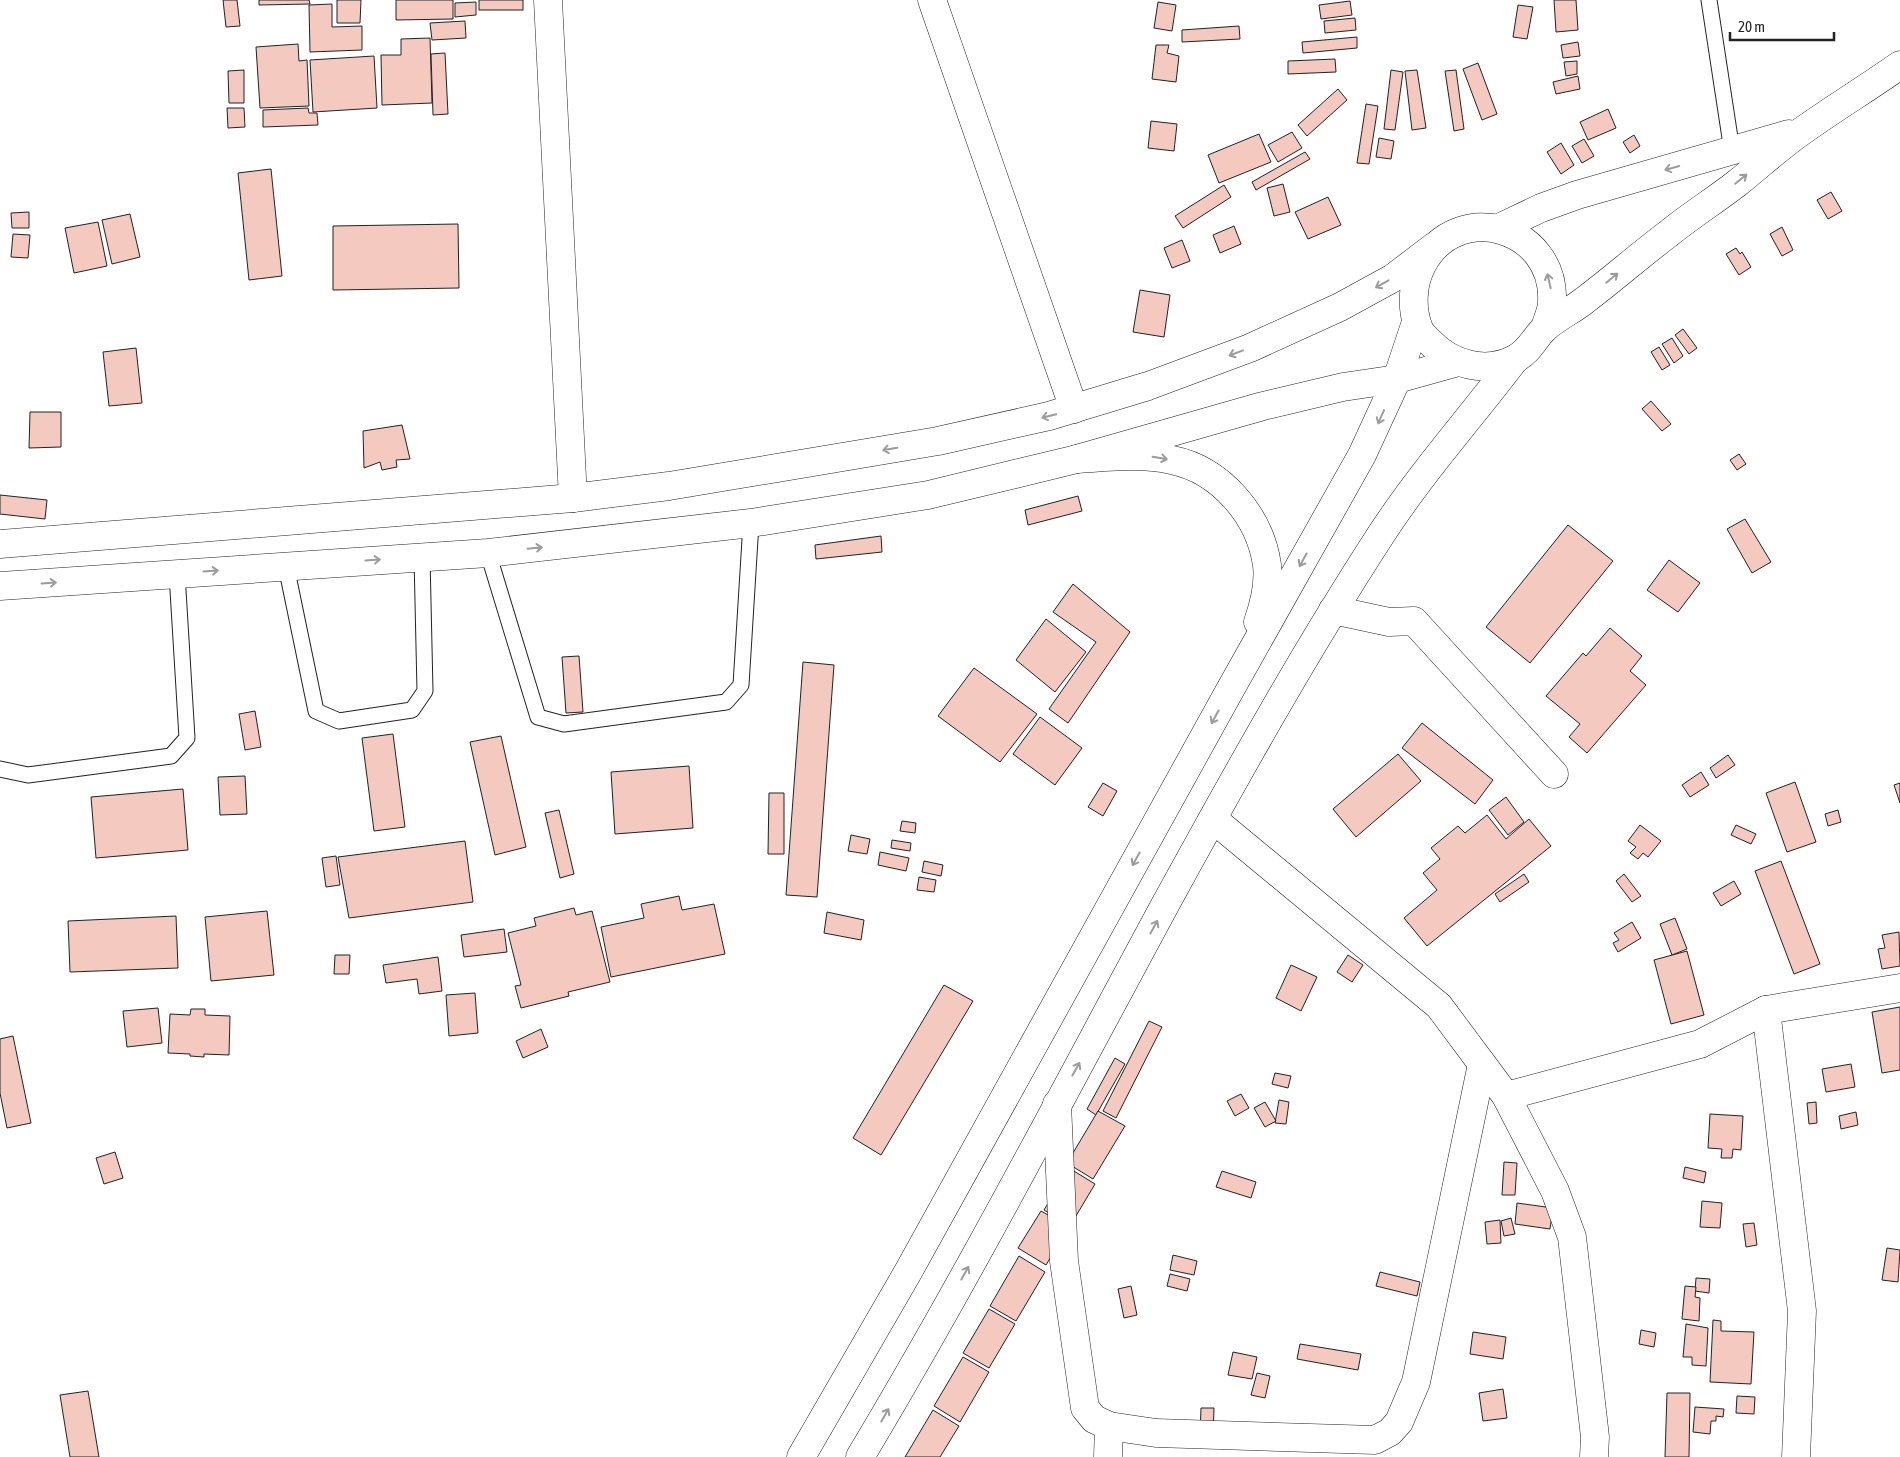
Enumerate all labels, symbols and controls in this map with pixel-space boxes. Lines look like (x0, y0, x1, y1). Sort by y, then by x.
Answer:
scale bar (1730, 10, 1834, 42)
text: 20 m (1738, 18, 1765, 35)
one-way arrow (1664, 164, 1680, 174)
one-way arrow (1734, 174, 1747, 185)
one-way arrow (1544, 273, 1553, 289)
one-way arrow (1606, 273, 1619, 284)
one-way arrow (1376, 279, 1390, 289)
one-way arrow (1229, 349, 1244, 358)
one-way arrow (1375, 409, 1385, 424)
one-way arrow (1041, 412, 1057, 421)
one-way arrow (882, 444, 898, 454)
one-way arrow (1152, 453, 1168, 463)
one-way arrow (527, 543, 543, 553)
one-way arrow (1298, 552, 1308, 567)
one-way arrow (365, 556, 381, 565)
one-way arrow (202, 567, 218, 576)
one-way arrow (40, 578, 56, 587)
one-way arrow (1210, 709, 1220, 724)
one-way arrow (1131, 851, 1141, 866)
one-way arrow (1149, 919, 1159, 934)
one-way arrow (1071, 1062, 1081, 1077)
one-way arrow (960, 1266, 970, 1281)
one-way arrow (880, 1407, 890, 1422)

